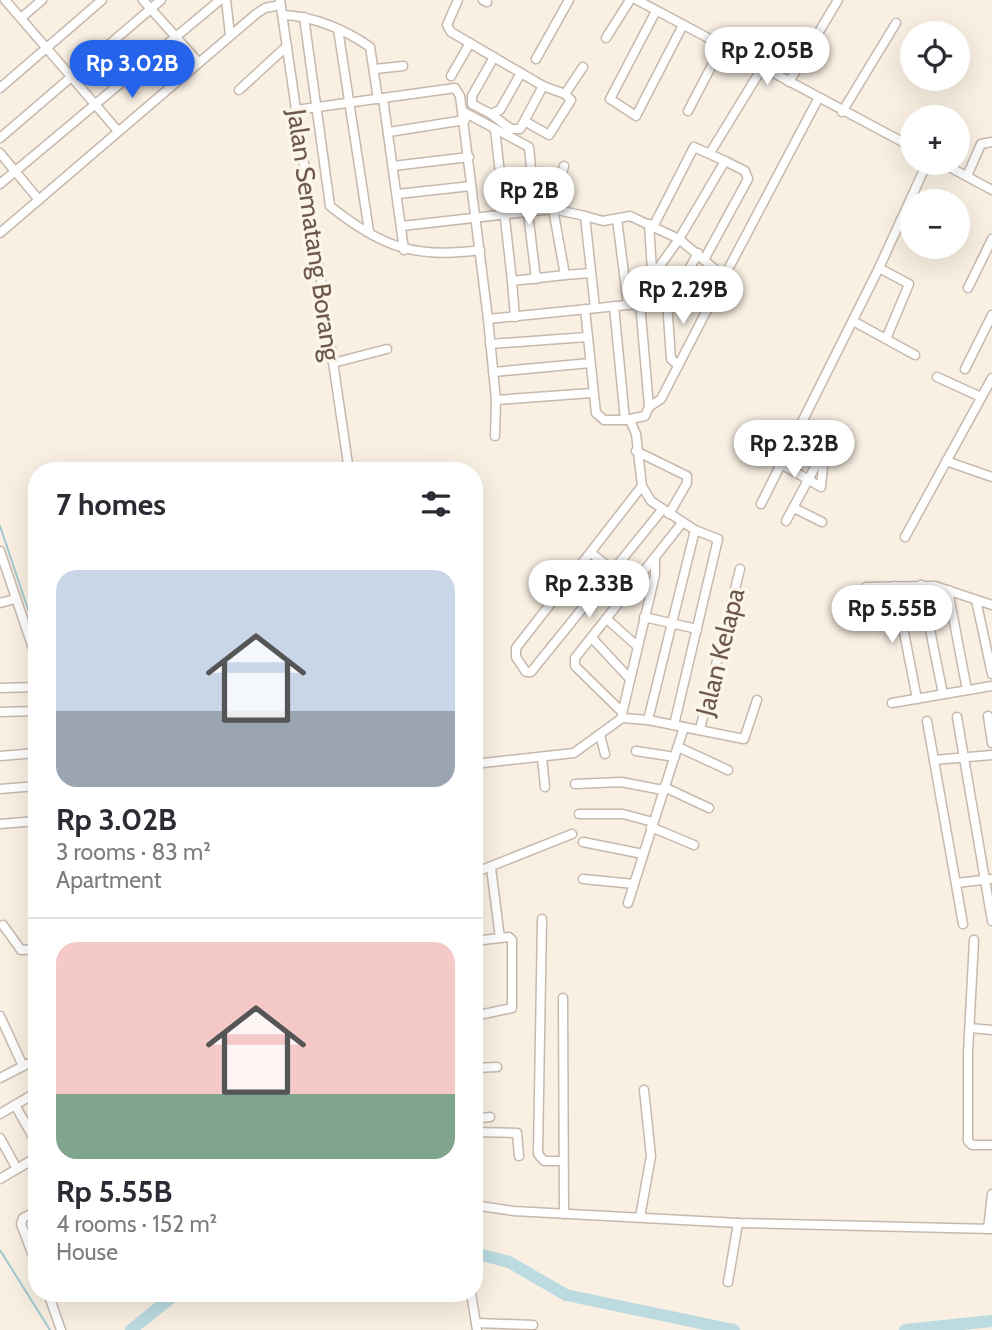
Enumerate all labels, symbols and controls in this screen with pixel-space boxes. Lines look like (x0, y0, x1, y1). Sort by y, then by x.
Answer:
map controls (900, 21, 970, 259)
button: locate (900, 21, 970, 91)
pin: Rp 2.05B (695, 28, 839, 87)
text: Rp 2.05B (721, 36, 813, 64)
pin: Rp 3.02B (60, 41, 204, 100)
text: Rp 3.02B (86, 49, 178, 77)
button: + (900, 105, 970, 175)
street label: Jalan Sematang Borang (280, 106, 348, 364)
pin: Rp 2B (480, 168, 578, 227)
text: Rp 2B (499, 176, 559, 204)
button: − (900, 189, 970, 259)
pin: Rp 2.29B (611, 266, 755, 326)
text: Rp 2.29B (638, 275, 728, 303)
pin: Rp 2.32B (722, 420, 866, 480)
text: Rp 2.32B (750, 429, 838, 457)
icon: filters (417, 485, 455, 523)
text: 7 homes (56, 486, 166, 523)
pin: Rp 2.33B (517, 560, 661, 620)
text: Rp 2.33B (544, 569, 634, 597)
street label: Jalan Kelapa (688, 584, 751, 720)
pin: Rp 5.55B (820, 586, 964, 645)
text: Rp 5.55B (847, 594, 937, 622)
icon: home (193, 615, 319, 741)
text: Rp 3.02B (56, 801, 177, 838)
text: 3 rooms · 83 m² (56, 838, 211, 866)
text: Apartment (56, 866, 161, 894)
icon: home (193, 987, 319, 1113)
text: Rp 5.55B (56, 1173, 172, 1210)
text: 4 rooms · 152 m² (56, 1210, 217, 1238)
text: House (56, 1238, 118, 1266)

